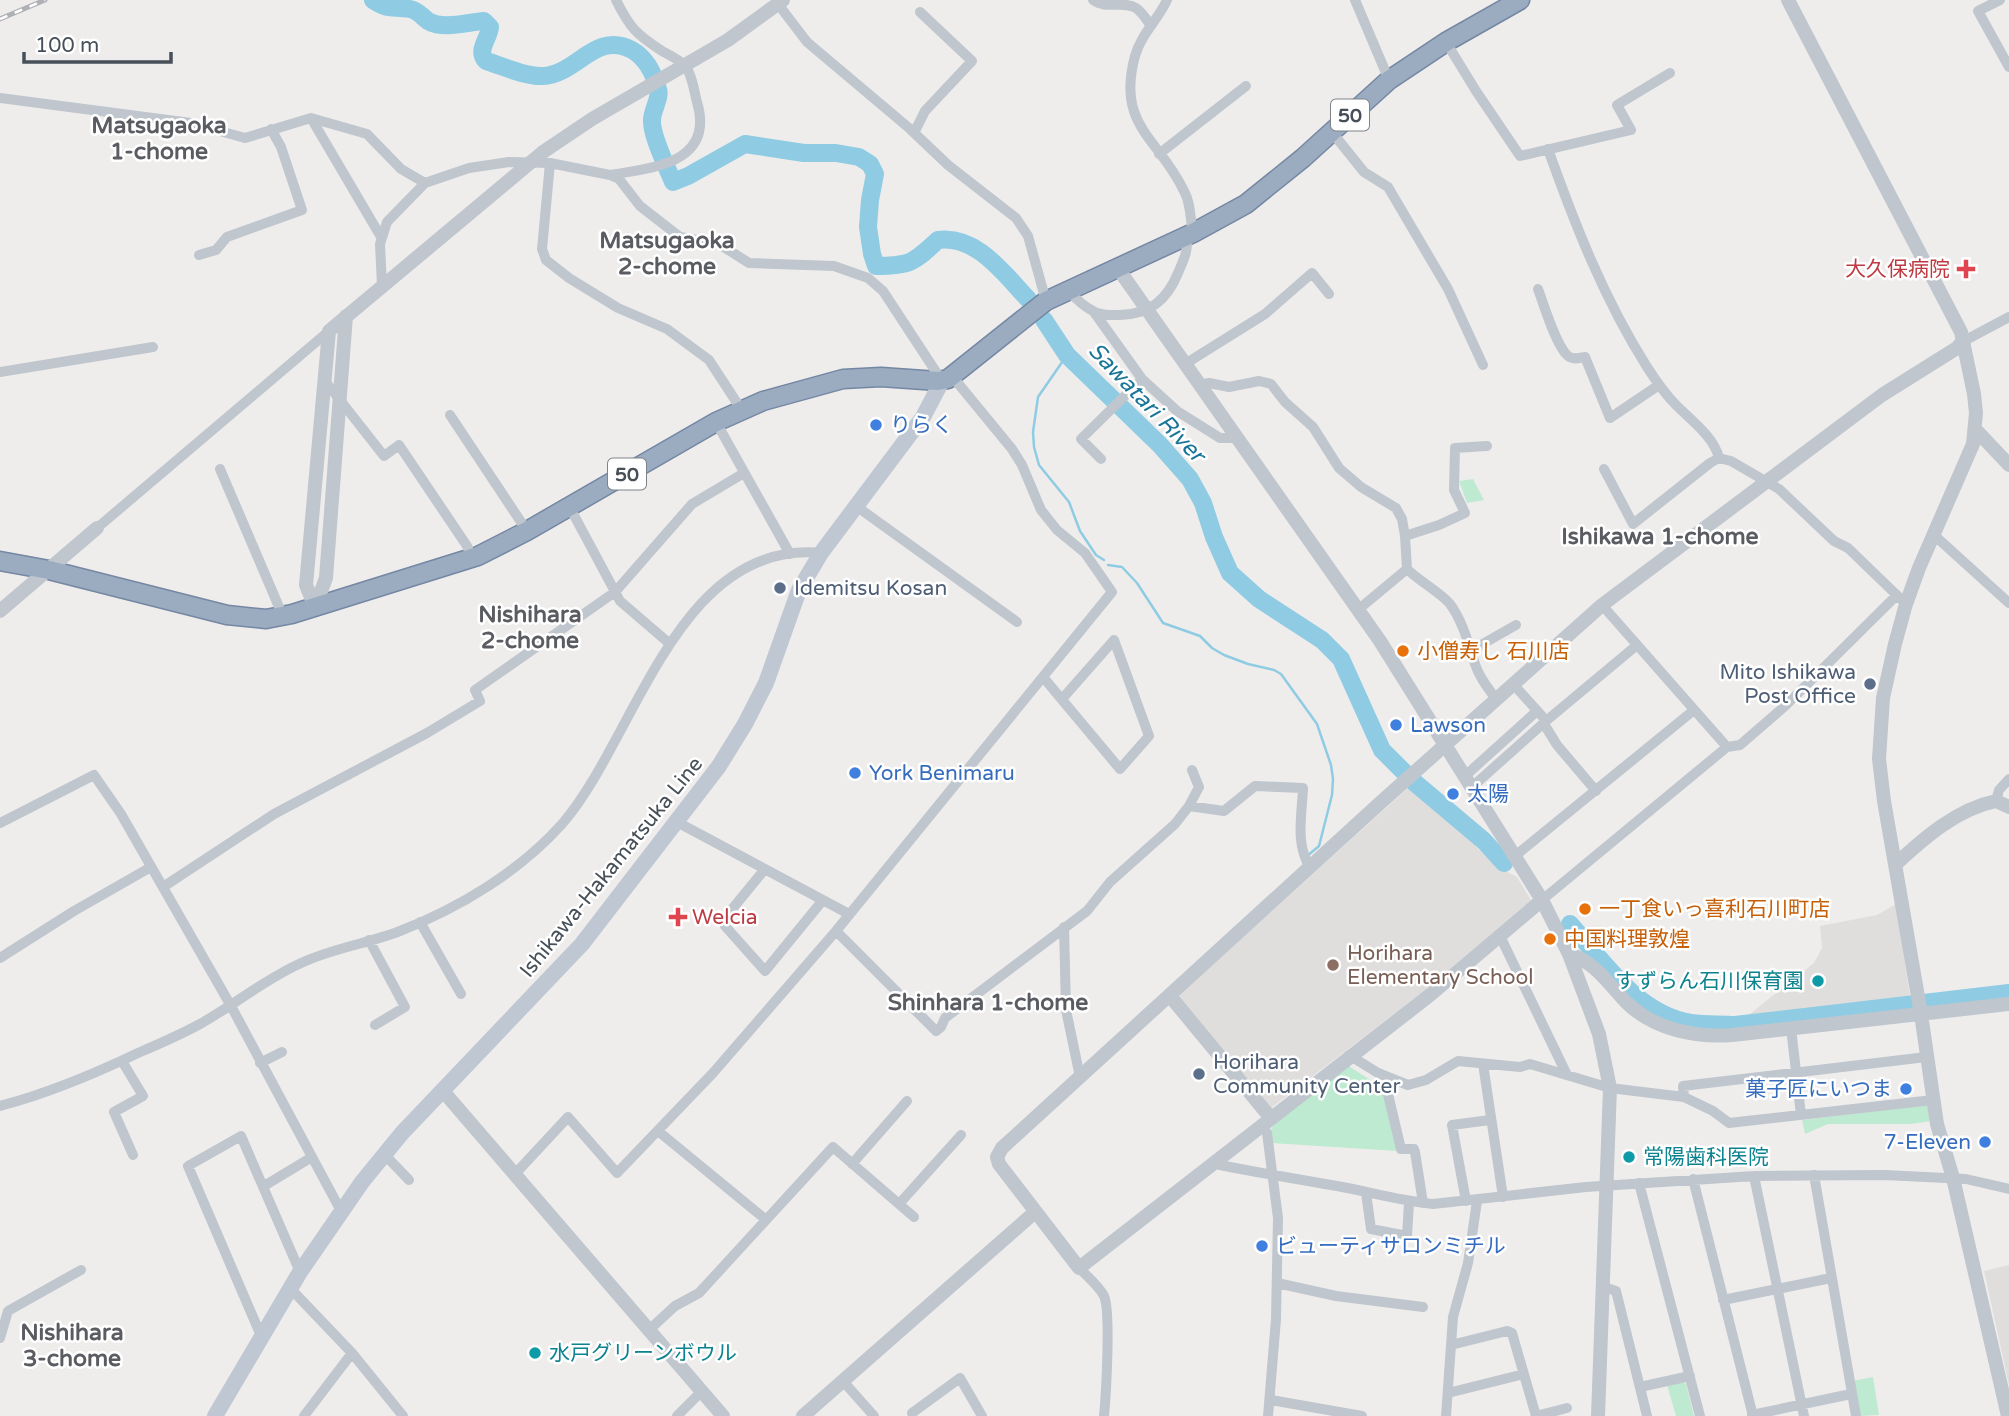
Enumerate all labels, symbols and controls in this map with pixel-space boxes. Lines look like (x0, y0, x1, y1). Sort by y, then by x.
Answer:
scale bar (24, 21, 172, 65)
text: 100 m (35, 33, 99, 58)
road number: 50 (1331, 99, 1369, 130)
district label: Matsugaoka 1-chome (91, 112, 227, 166)
district label: Matsugaoka 2-chome (599, 227, 735, 281)
place label: 大久保病院 (1845, 257, 1950, 282)
marker: 大久保病院 (1956, 259, 1976, 279)
water label: Sawatari River (1082, 337, 1213, 471)
place label: りらく (890, 413, 953, 438)
marker: りらく (868, 417, 884, 433)
road number: 50 (608, 458, 646, 489)
district label: Ishikawa 1-chome (1561, 523, 1759, 551)
place label: Idemitsu Kosan (794, 576, 947, 601)
marker: Idemitsu Kosan (772, 580, 788, 596)
district label: Nishihara 2-chome (478, 601, 582, 655)
place label: 小僧寿し 石川店 (1417, 639, 1569, 664)
marker: 小僧寿し 石川店 (1395, 643, 1411, 659)
place label: Mito Ishikawa Post Office (1720, 660, 1856, 709)
marker: Mito Ishikawa Post Office (1862, 676, 1878, 692)
place label: Lawson (1410, 713, 1486, 738)
marker: Lawson (1388, 717, 1404, 733)
street label: Ishikawa-Hakamatsuka Line (515, 752, 708, 983)
place label: York Benimaru (869, 761, 1015, 786)
marker: York Benimaru (847, 765, 863, 781)
place label: 太陽 (1467, 782, 1509, 807)
marker: 太陽 (1445, 786, 1461, 802)
place label: 一丁食いっ喜利石川町店 (1599, 897, 1830, 922)
marker: 一丁食いっ喜利石川町店 (1577, 901, 1593, 917)
place label: Welcia (692, 905, 758, 930)
marker: Welcia (670, 909, 686, 925)
place label: 中国料理敦煌 (1564, 927, 1690, 952)
marker: 中国料理敦煌 (1542, 931, 1558, 947)
place label: Horihara Elementary School (1347, 941, 1534, 990)
marker: Horihara Elementary School (1325, 957, 1341, 973)
place label: すずらん石川保育園 (1615, 969, 1804, 994)
marker: すずらん石川保育園 (1810, 973, 1826, 989)
district label: Shinhara 1-chome (888, 989, 1088, 1017)
place label: Horihara Community Center (1213, 1050, 1400, 1099)
marker: Horihara Community Center (1191, 1066, 1207, 1082)
place label: 菓子匠にいつま (1745, 1077, 1892, 1102)
marker: 菓子匠にいつま (1898, 1081, 1914, 1097)
place label: 7-Eleven (1884, 1130, 1971, 1155)
marker: 7-Eleven (1977, 1134, 1993, 1150)
place label: 常陽歯科医院 (1643, 1145, 1769, 1170)
marker: 常陽歯科医院 (1621, 1149, 1637, 1165)
place label: ビューティサロンミチル (1276, 1234, 1506, 1259)
marker: ビューティサロンミチル (1254, 1238, 1270, 1254)
district label: Nishihara 3-chome (20, 1319, 124, 1373)
place label: 水戸グリーンボウル (549, 1341, 737, 1366)
marker: 水戸グリーンボウル (527, 1345, 543, 1361)

